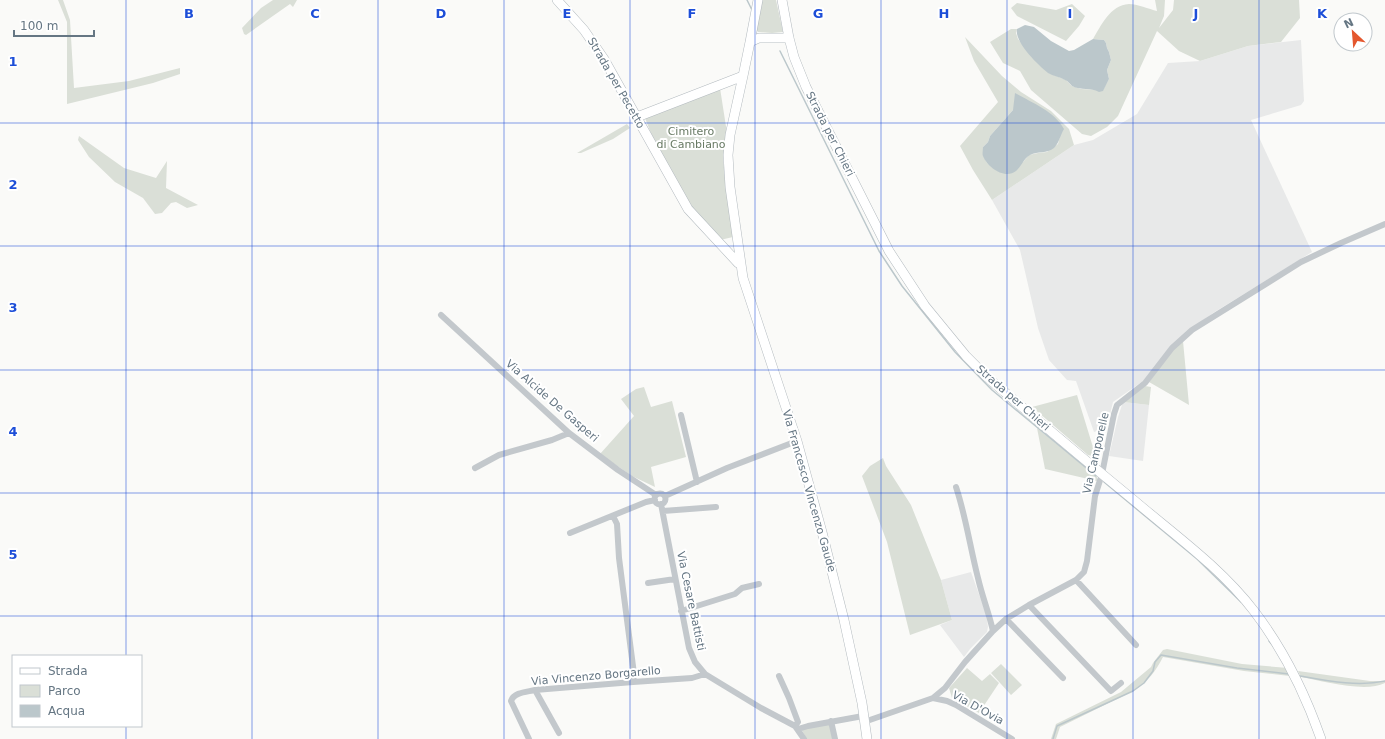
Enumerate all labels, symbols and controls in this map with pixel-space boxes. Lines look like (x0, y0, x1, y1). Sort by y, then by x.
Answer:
text: B (184, 6, 194, 21)
text: C (310, 6, 320, 21)
text: D (436, 6, 447, 21)
text: E (563, 6, 571, 21)
text: F (688, 6, 696, 21)
text: G (813, 6, 823, 21)
text: H (939, 6, 949, 21)
text: I (1068, 6, 1072, 21)
text: J (1193, 6, 1198, 21)
text: K (1317, 6, 1328, 21)
scale bar (14, 12, 94, 38)
north arrow (1333, 12, 1373, 52)
text: N (1342, 16, 1356, 31)
text: 100 m (20, 19, 58, 33)
street label: Strada per Pecetto (585, 35, 647, 131)
text: 1 (8, 54, 18, 69)
street label: Strada per Chieri (803, 89, 857, 179)
park label: Cimitero di Cambiano (656, 125, 726, 151)
text: 2 (8, 177, 18, 192)
text: 3 (8, 300, 18, 315)
street label: Via Alcide De Gasperi (503, 357, 601, 445)
street label: Strada per Chieri (973, 362, 1053, 434)
street label: Via Francesco Vincenzo Gaude (780, 408, 838, 574)
street label: Via Camporelle (1080, 411, 1112, 495)
text: 4 (8, 424, 18, 439)
text: 5 (8, 547, 18, 562)
street label: Via Cesare Battisti (674, 550, 708, 652)
legend (12, 655, 142, 727)
text: Strada (48, 664, 88, 678)
street label: Via Vincenzo Borgarello (531, 664, 662, 688)
text: Parco (48, 684, 81, 698)
street label: Via D'Ovia (950, 688, 1006, 728)
text: Acqua (48, 704, 85, 718)

